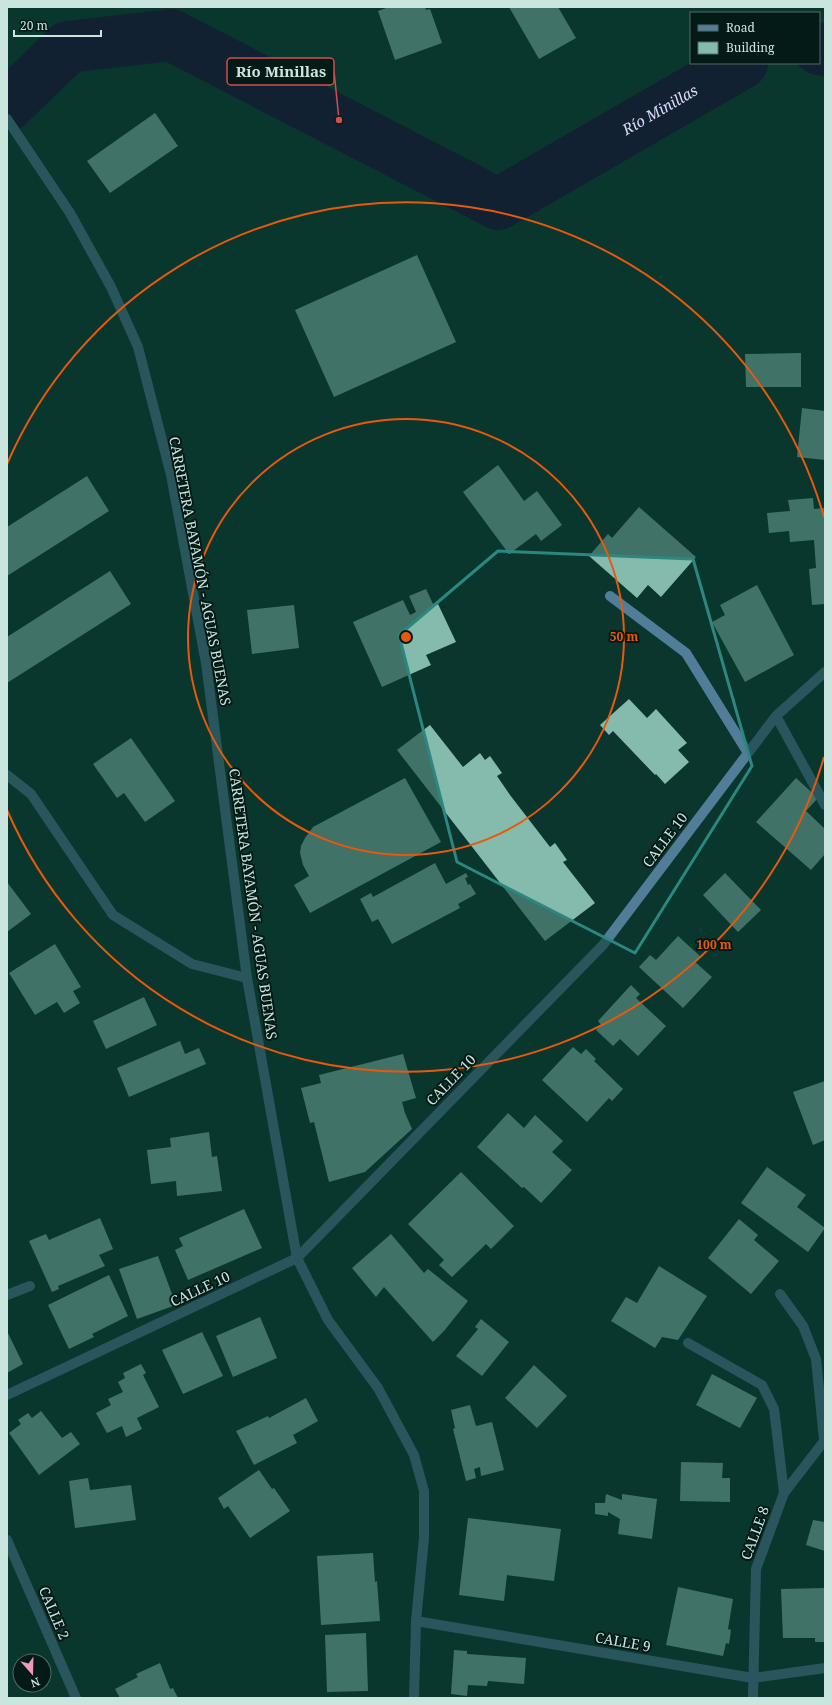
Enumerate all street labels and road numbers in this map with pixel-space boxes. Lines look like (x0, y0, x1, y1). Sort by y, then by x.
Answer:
street label: CARRETERA BAYAMÓN - AGUAS BUENAS (165, 435, 236, 707)
street label: CARRETERA BAYAMÓN - AGUAS BUENAS (225, 767, 282, 1041)
street label: CALLE 10 (638, 808, 692, 871)
street label: CALLE 10 (422, 1050, 480, 1109)
street label: CALLE 10 (167, 1266, 233, 1311)
street label: CALLE 8 (736, 1503, 773, 1562)
street label: CALLE 2 (35, 1583, 74, 1642)
street label: CALLE 9 (594, 1627, 652, 1656)

